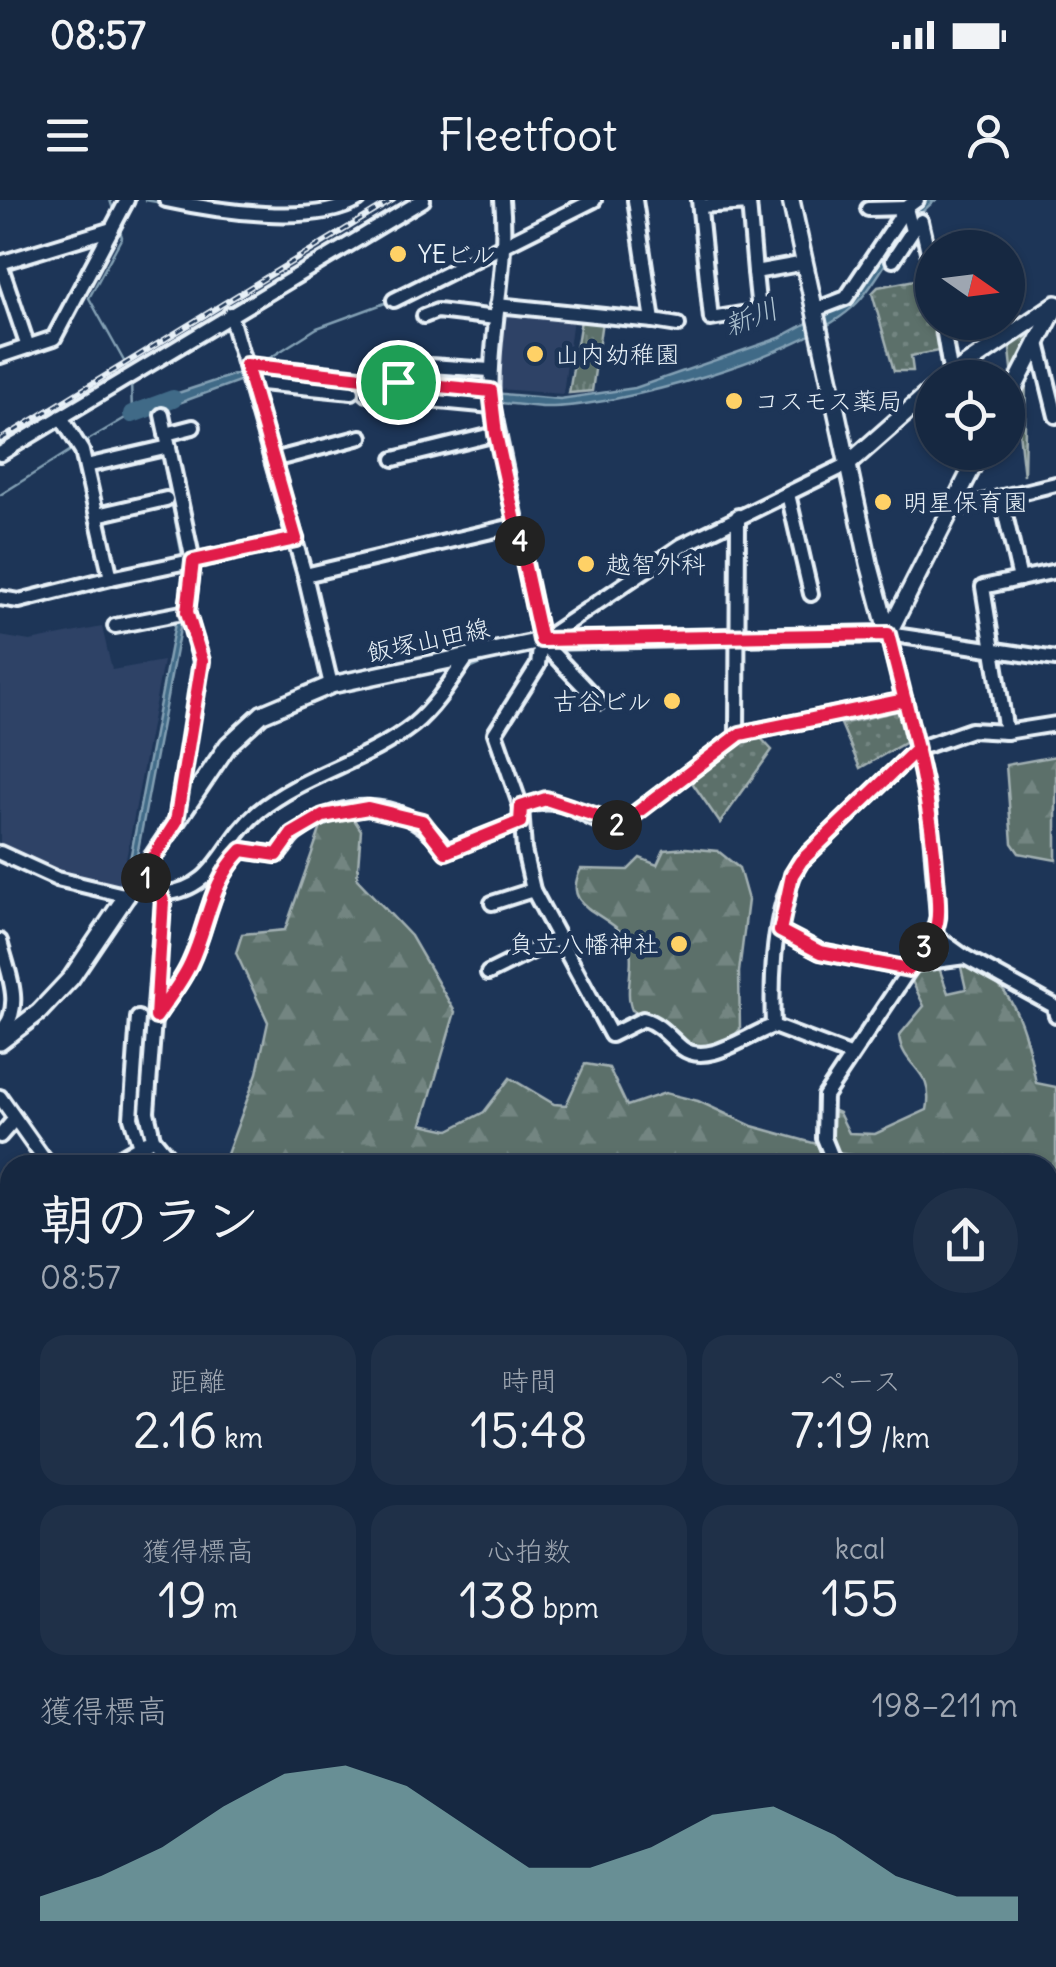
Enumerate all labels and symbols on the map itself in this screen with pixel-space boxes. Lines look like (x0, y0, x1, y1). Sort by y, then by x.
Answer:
north arrow (915, 230, 1025, 340)
place label: YEビル (418, 238, 496, 270)
marker: YEビル (387, 243, 409, 265)
water label: 新川 (718, 290, 784, 344)
place label: 山内幼稚園 (555, 338, 680, 370)
pin (356, 340, 441, 425)
marker: 山内幼稚園 (524, 343, 546, 365)
place label: コスモス薬局 (754, 385, 903, 417)
marker: コスモス薬局 (723, 390, 745, 412)
place label: 明星保育園 (903, 486, 1028, 518)
marker: 明星保育園 (872, 491, 894, 513)
pin: 4 (495, 516, 545, 566)
place label: 越智外科 (606, 548, 706, 580)
marker: 越智外科 (575, 553, 597, 575)
street label: 飯塚山田線 (364, 611, 492, 669)
place label: 古谷ビル (552, 685, 652, 717)
marker: 古谷ビル (661, 690, 683, 712)
pin: 2 (592, 800, 642, 850)
pin: 1 (121, 853, 171, 903)
pin: 3 (899, 922, 949, 972)
place label: 負立八幡神社 (509, 928, 659, 960)
marker: 負立八幡神社 (668, 933, 690, 955)

